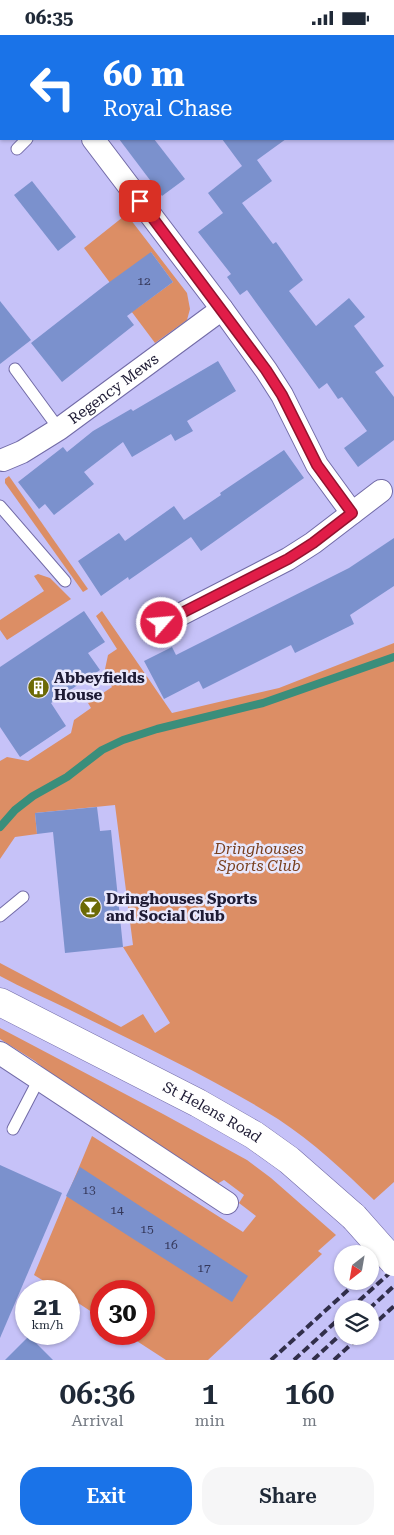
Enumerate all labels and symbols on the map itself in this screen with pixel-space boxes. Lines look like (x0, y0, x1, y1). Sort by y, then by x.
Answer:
pin (119, 180, 161, 222)
house number: 12 (137, 274, 151, 288)
street label: Regency Mews (65, 350, 162, 428)
position arrow (135, 596, 187, 648)
place label: Abbeyfields House (54, 669, 145, 704)
building icon: Abbeyfields House (26, 675, 50, 699)
park label: Dringhouses Sports Club (213, 840, 304, 875)
place label: Dringhouses Sports and Social Club (106, 890, 257, 925)
bar icon: Dringhouses Sports and Social Club (78, 896, 102, 920)
street label: St Helens Road (160, 1078, 265, 1147)
house number: 13 (82, 1183, 96, 1197)
house number: 14 (110, 1203, 124, 1217)
house number: 15 (140, 1222, 154, 1236)
house number: 16 (164, 1238, 178, 1252)
north arrow (334, 1245, 379, 1290)
house number: 17 (197, 1261, 211, 1275)
speed limit sign: 30 (90, 1280, 155, 1345)

